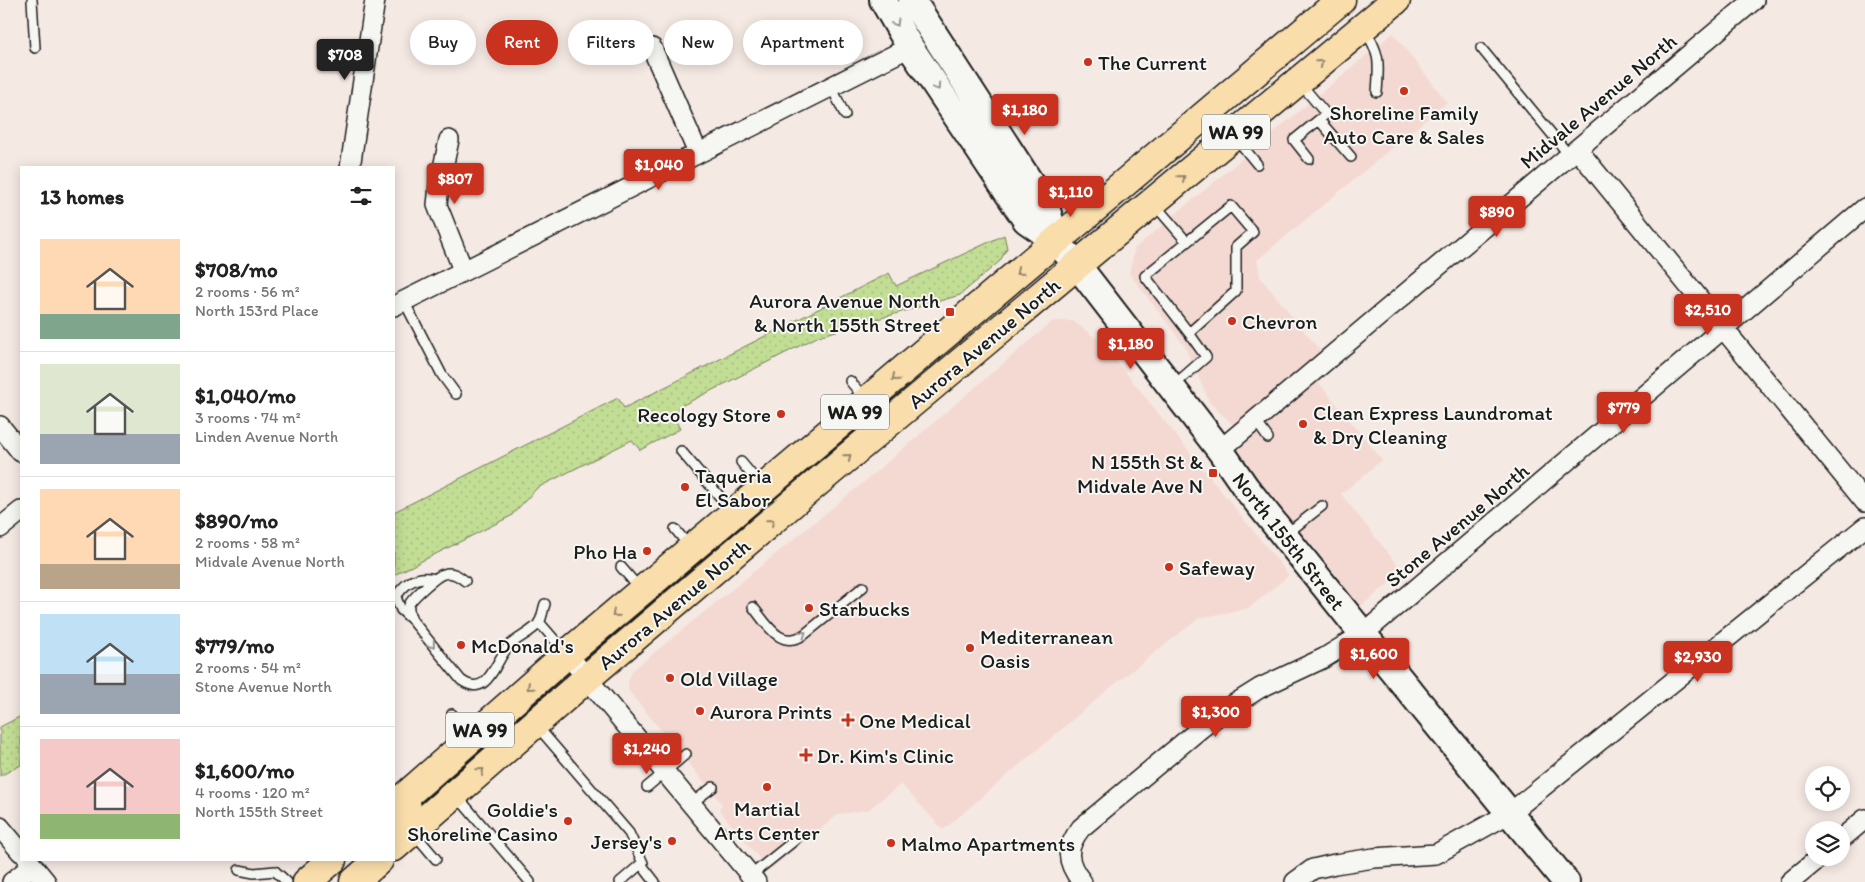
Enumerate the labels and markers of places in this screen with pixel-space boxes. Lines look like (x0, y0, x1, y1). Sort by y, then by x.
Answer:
pin: $708 (315, 38, 375, 81)
place label: The Current (1098, 50, 1207, 75)
marker: The Current (1082, 56, 1094, 68)
marker: Shoreline Family Auto Care & Sales (1398, 85, 1410, 97)
pin: $1,180 (984, 94, 1066, 136)
place label: Shoreline Family Auto Care & Sales (1323, 100, 1485, 149)
pin: $1,040 (618, 148, 700, 191)
pin: $807 (425, 162, 485, 205)
pin: $1,110 (1030, 176, 1112, 218)
pin: $890 (1467, 196, 1527, 238)
place label: Aurora Avenue North & North 155th Street (749, 288, 941, 337)
pin: $2,510 (1667, 294, 1749, 336)
marker: Aurora Avenue North & North 155th Street (944, 306, 956, 318)
place label: Chevron (1242, 309, 1318, 334)
marker: Chevron (1226, 315, 1238, 327)
pin: $1,180 (1090, 328, 1172, 370)
pin: $779 (1594, 392, 1654, 434)
place label: Clean Express Laundromat & Dry Cleaning (1313, 400, 1553, 449)
place label: Recology Store (637, 402, 771, 427)
marker: Recology Store (775, 408, 787, 420)
marker: Clean Express Laundromat & Dry Cleaning (1297, 418, 1309, 430)
place label: N 155th St & Midvale Ave N (1077, 449, 1203, 498)
place label: Taqueria El Sabor (695, 463, 772, 512)
marker: N 155th St & Midvale Ave N (1207, 467, 1219, 479)
marker: Taqueria El Sabor (679, 481, 691, 493)
place label: Pho Ha (573, 539, 637, 564)
marker: Pho Ha (641, 545, 653, 557)
place label: Safeway (1179, 555, 1255, 580)
marker: Safeway (1163, 561, 1175, 573)
place label: Starbucks (819, 596, 910, 621)
marker: Starbucks (803, 602, 815, 614)
place label: Mediterranean Oasis (980, 624, 1113, 673)
place label: McDonald's (471, 633, 574, 658)
pin: $1,600 (1333, 638, 1415, 680)
marker: McDonald's (455, 639, 467, 651)
pin: $2,930 (1657, 640, 1739, 683)
marker: Mediterranean Oasis (964, 642, 976, 654)
place label: Old Village (680, 666, 778, 691)
marker: Old Village (664, 672, 676, 684)
pin: $1,300 (1175, 696, 1257, 738)
place label: Aurora Prints (710, 699, 832, 724)
marker: Aurora Prints (694, 705, 706, 717)
place label: One Medical (859, 708, 971, 733)
marker: One Medical (841, 713, 855, 727)
pin: $1,240 (606, 732, 688, 775)
place label: Dr. Kim's Clinic (817, 743, 954, 768)
marker: Dr. Kim's Clinic (799, 748, 813, 762)
marker: Martial Arts Center (761, 781, 773, 793)
place label: Martial Arts Center (714, 796, 820, 845)
place label: Goldie's Shoreline Casino (407, 797, 558, 846)
marker: Goldie's Shoreline Casino (562, 815, 574, 827)
place label: Jersey's (591, 829, 662, 854)
place label: Malmo Apartments (901, 831, 1075, 856)
marker: Jersey's (666, 835, 678, 847)
marker: Malmo Apartments (885, 837, 897, 849)

